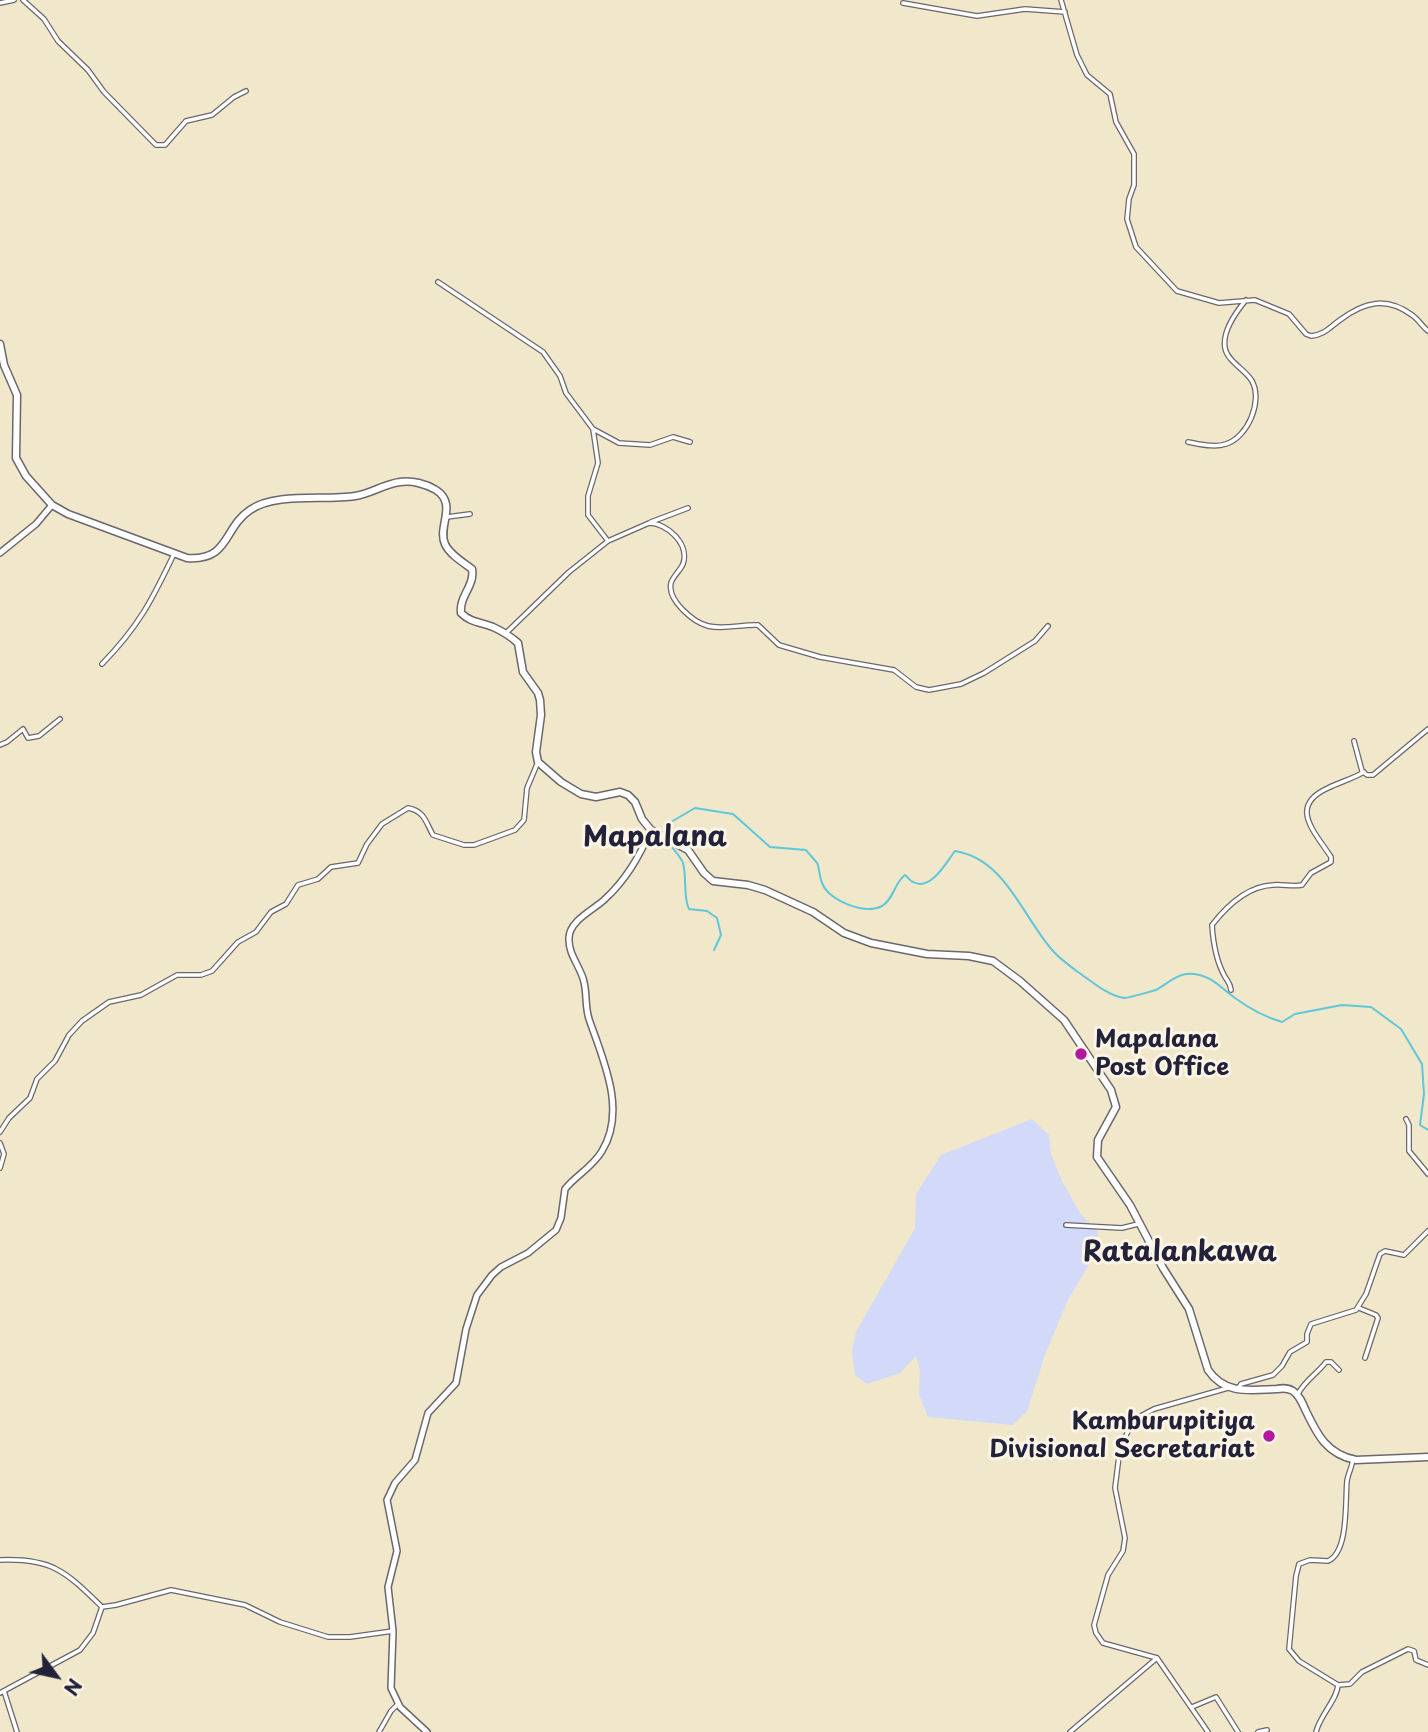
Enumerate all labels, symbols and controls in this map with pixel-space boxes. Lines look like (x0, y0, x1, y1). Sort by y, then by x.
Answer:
district label: Mapalana (583, 821, 727, 855)
place label: Mapalana Post Office (1095, 1026, 1229, 1082)
marker: Mapalana Post Office (1073, 1046, 1089, 1062)
district label: Ratalankawa (1083, 1236, 1277, 1270)
place label: Kamburupitiya Divisional Secretariat (989, 1408, 1255, 1464)
marker: Kamburupitiya Divisional Secretariat (1261, 1428, 1277, 1444)
north arrow (21, 1641, 91, 1711)
text: N (58, 1673, 89, 1701)

